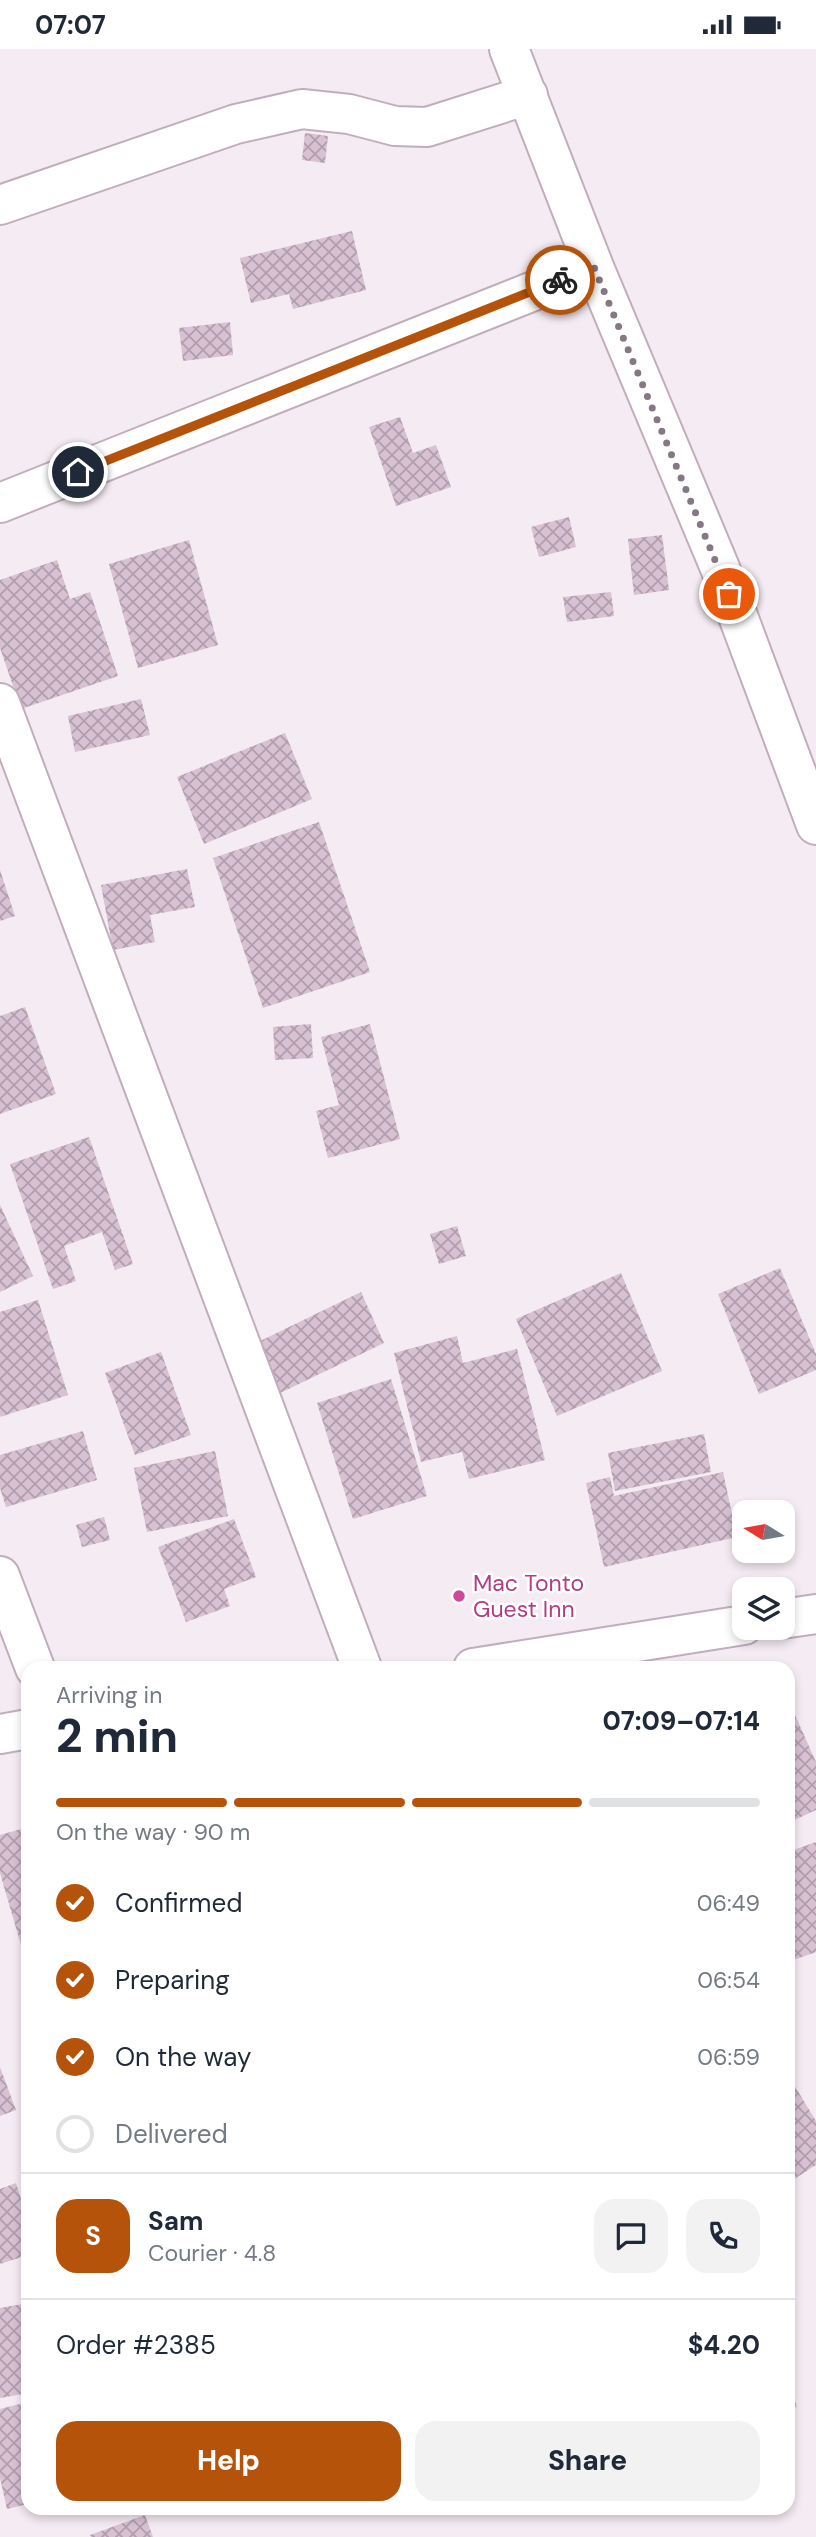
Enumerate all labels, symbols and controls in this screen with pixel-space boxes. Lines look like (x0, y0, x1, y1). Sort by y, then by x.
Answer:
text: 07:07 (35, 8, 106, 42)
courier (525, 245, 595, 315)
icon: bike (541, 261, 579, 299)
pin (48, 442, 108, 502)
icon: home (59, 453, 97, 491)
pin (699, 564, 759, 624)
icon: bag (710, 575, 748, 613)
north arrow (732, 1500, 794, 1563)
map controls (732, 1500, 795, 1640)
place label: Mac Tonto Guest Inn (473, 1568, 584, 1624)
button: layers (732, 1577, 795, 1640)
marker: Mac Tonto Guest Inn (451, 1588, 467, 1604)
text: Arriving in (56, 1680, 162, 1710)
text: 07:09–07:14 (602, 1704, 760, 1738)
text: 2 min (56, 1706, 178, 1766)
text: On the way · 90 m (56, 1817, 250, 1847)
icon: check (56, 1884, 94, 1922)
text: Confirmed (115, 1886, 242, 1920)
text: 06:49 (697, 1888, 760, 1918)
icon: check (56, 1961, 94, 1999)
text: Preparing (115, 1963, 230, 1997)
text: 06:54 (697, 1965, 760, 1995)
icon: check (56, 2038, 94, 2076)
text: On the way (115, 2040, 251, 2074)
text: 06:59 (697, 2042, 760, 2072)
text: Delivered (115, 2117, 228, 2151)
button: chat (594, 2199, 668, 2273)
button: phone (686, 2199, 760, 2273)
text: Sam (148, 2204, 203, 2238)
text: S (85, 2219, 101, 2253)
text: Courier · 4.8 (148, 2238, 276, 2268)
text: Order #2385 (56, 2328, 216, 2362)
text: $4.20 (688, 2328, 760, 2362)
button: Help (56, 2421, 401, 2501)
button: Share (415, 2421, 760, 2501)

